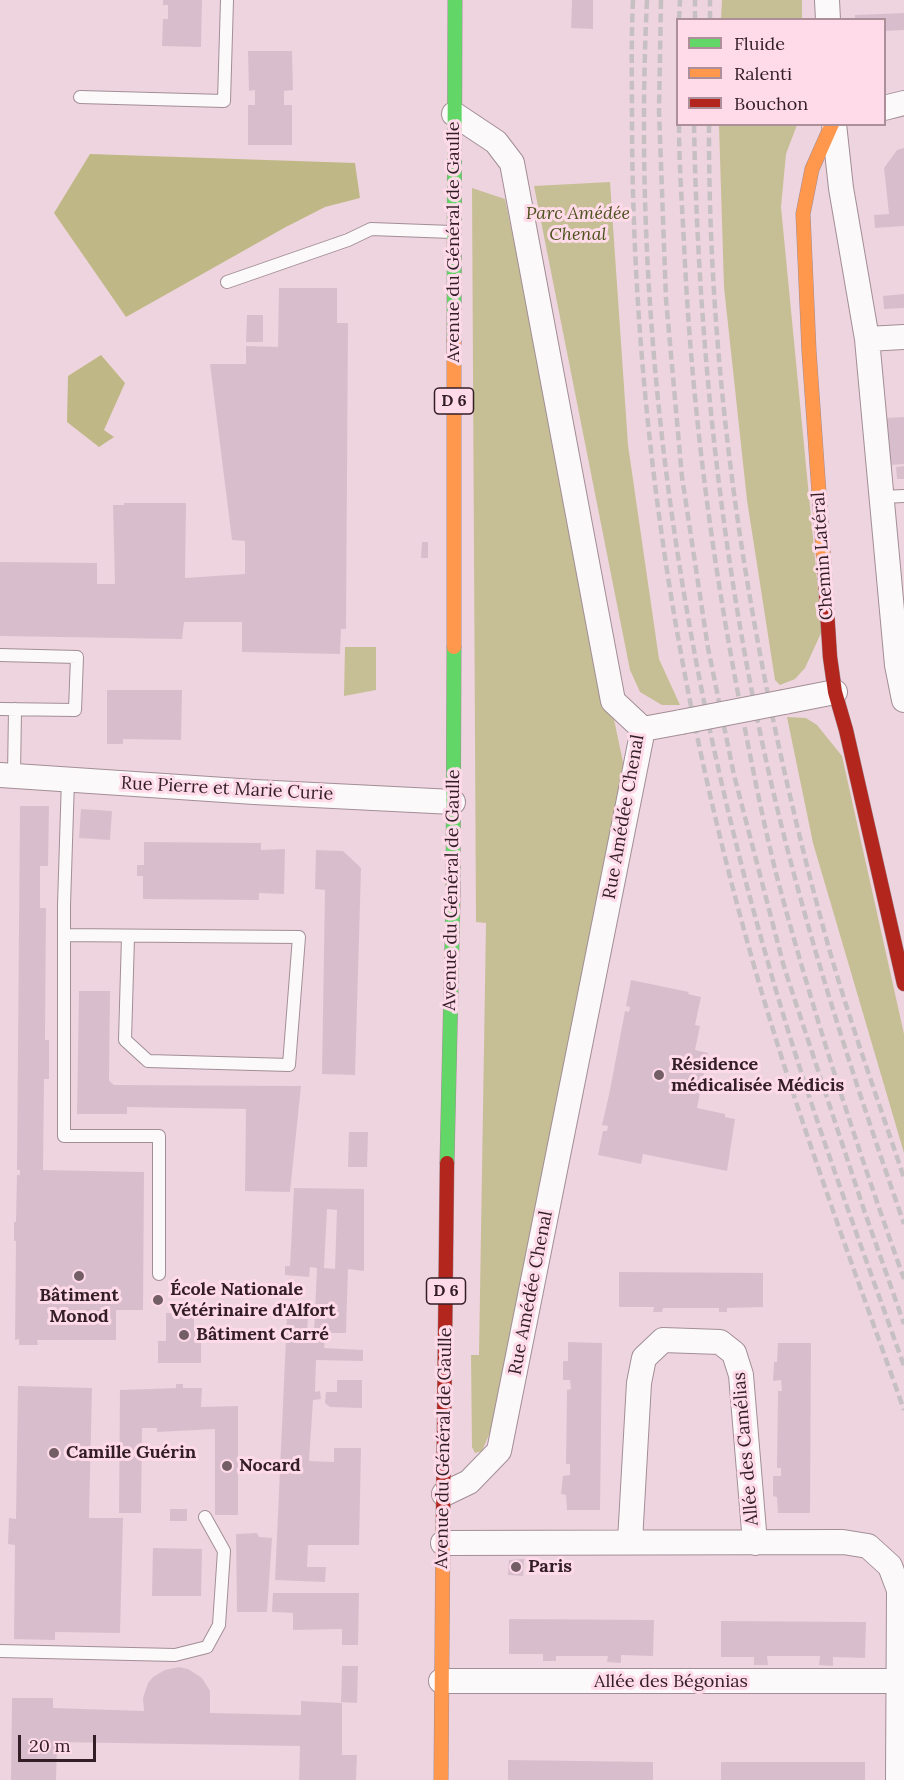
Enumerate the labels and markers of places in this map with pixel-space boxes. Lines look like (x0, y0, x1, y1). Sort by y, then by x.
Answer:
place label: Résidence médicalisée Médicis (671, 1054, 844, 1096)
marker: Résidence médicalisée Médicis (652, 1068, 666, 1082)
marker: Bâtiment Monod (72, 1269, 86, 1283)
place label: École Nationale Vétérinaire d'Alfort (170, 1279, 336, 1322)
place label: Bâtiment Monod (39, 1285, 119, 1328)
marker: École Nationale Vétérinaire d'Alfort (151, 1293, 165, 1307)
place label: Bâtiment Carré (196, 1324, 329, 1346)
marker: Bâtiment Carré (177, 1328, 191, 1342)
place label: Camille Guérin (66, 1442, 196, 1464)
marker: Camille Guérin (47, 1446, 61, 1460)
place label: Nocard (239, 1455, 301, 1477)
marker: Nocard (220, 1459, 234, 1473)
place label: Paris (528, 1556, 572, 1578)
marker: Paris (509, 1560, 523, 1574)

